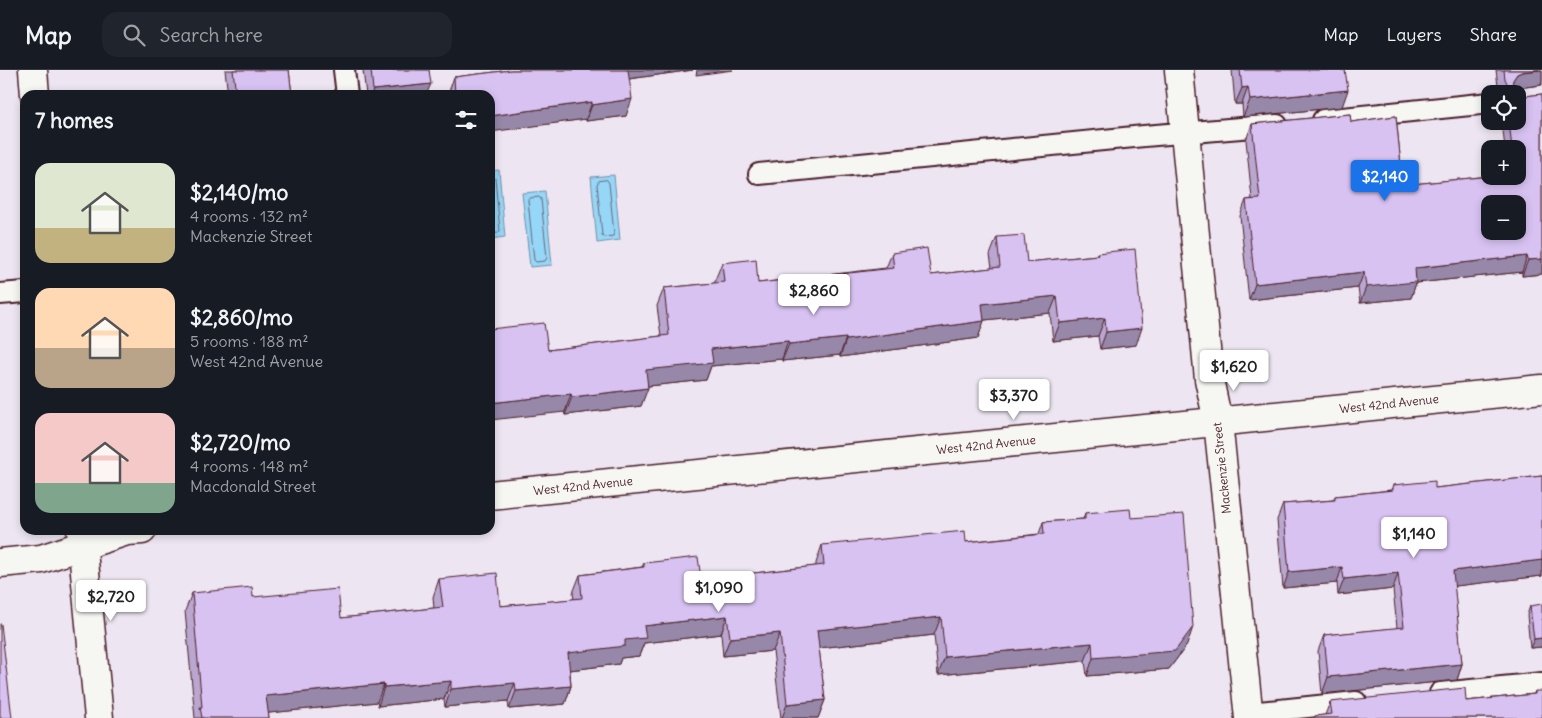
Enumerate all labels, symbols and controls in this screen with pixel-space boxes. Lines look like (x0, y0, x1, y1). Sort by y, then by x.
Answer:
search box (102, 12, 452, 57)
text: Map (25, 20, 72, 50)
icon: search (120, 21, 148, 49)
text: Search here (160, 23, 263, 47)
text: Map (1323, 23, 1358, 46)
text: Layers (1386, 23, 1442, 46)
text: Share (1470, 23, 1517, 46)
map controls (1481, 85, 1526, 240)
button: locate (1481, 85, 1526, 130)
icon: filters (452, 106, 480, 134)
text: 7 homes (35, 107, 114, 134)
button: + (1481, 140, 1526, 185)
pin: $2,140 (1344, 160, 1426, 202)
text: $2,140 (1362, 166, 1408, 186)
text: $2,140/mo (190, 179, 288, 206)
icon: home (75, 183, 135, 243)
button: − (1481, 195, 1526, 240)
text: 4 rooms · 132 m² (190, 206, 308, 226)
text: Mackenzie Street (190, 226, 312, 246)
pin: $2,860 (773, 274, 855, 316)
text: $2,860 (789, 280, 839, 300)
text: $2,860/mo (190, 304, 293, 331)
icon: home (75, 308, 135, 368)
text: 5 rooms · 188 m² (190, 331, 308, 351)
pin: $1,620 (1193, 350, 1275, 392)
text: West 42nd Avenue (190, 351, 323, 371)
text: $1,620 (1211, 356, 1257, 376)
pin: $3,370 (973, 378, 1055, 421)
text: $3,370 (990, 385, 1038, 405)
street label: West 42nd Avenue (1338, 391, 1439, 416)
street label: Mackenzie Street (1209, 422, 1234, 514)
text: $2,720/mo (190, 429, 291, 456)
street label: West 42nd Avenue (935, 432, 1036, 457)
icon: home (75, 433, 135, 493)
text: 4 rooms · 148 m² (190, 456, 309, 476)
street label: West 42nd Avenue (532, 473, 633, 498)
text: Macdonald Street (190, 476, 316, 496)
pin: $1,140 (1373, 516, 1455, 559)
text: $1,140 (1392, 523, 1436, 543)
pin: $1,090 (678, 570, 760, 613)
text: $1,090 (695, 577, 743, 597)
pin: $2,720 (70, 580, 152, 622)
text: $2,720 (87, 586, 135, 606)

